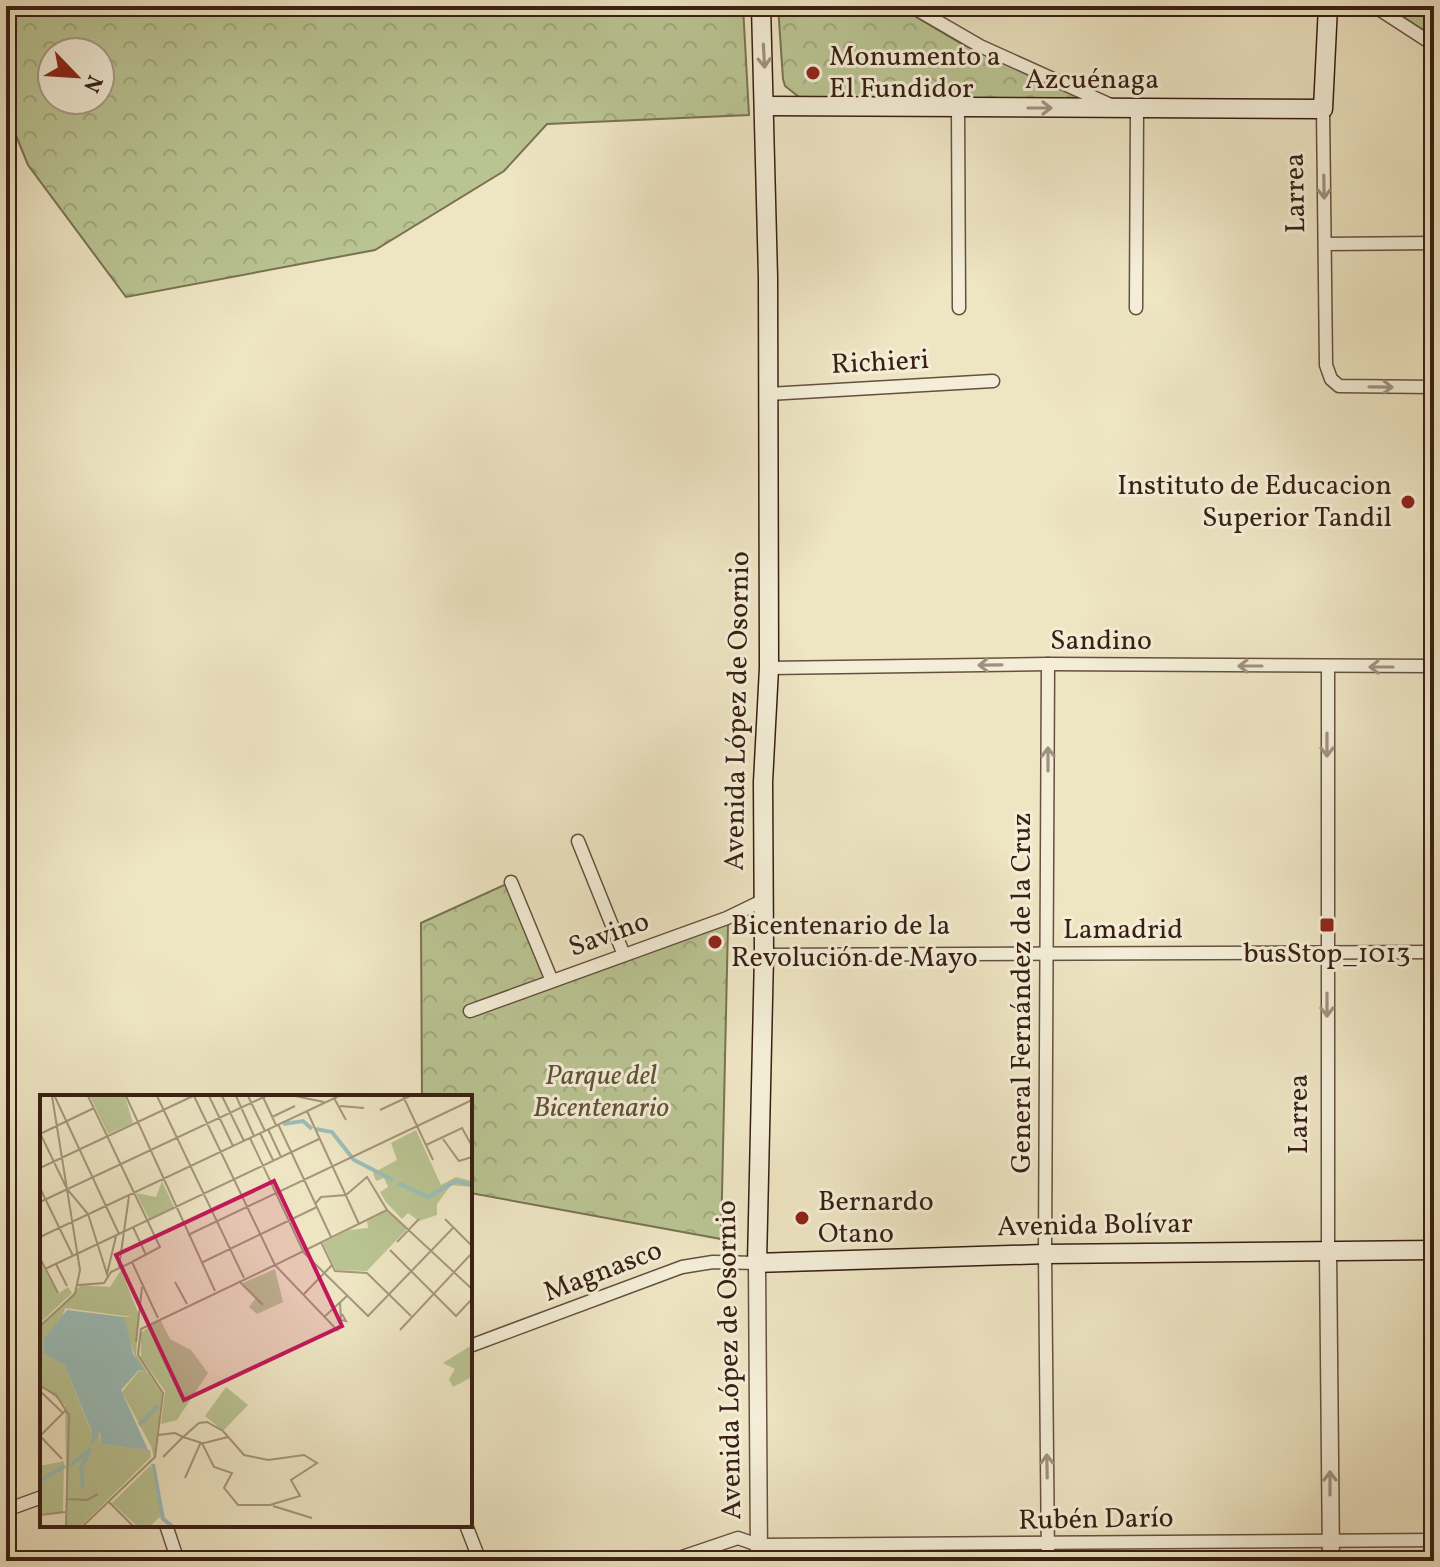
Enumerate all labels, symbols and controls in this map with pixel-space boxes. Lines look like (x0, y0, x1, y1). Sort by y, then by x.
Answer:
north arrow (36, 36, 116, 116)
place label: Monumento a El Fundidor (829, 38, 1001, 109)
one-way arrow (756, 42, 771, 69)
street label: Azcuénaga (1025, 61, 1159, 100)
marker: Monumento a El Fundidor (804, 64, 822, 82)
text: N (74, 70, 109, 97)
one-way arrow (1026, 100, 1053, 116)
street label: Larrea (1276, 153, 1316, 233)
one-way arrow (1316, 173, 1332, 200)
street label: Richieri (830, 341, 930, 385)
one-way arrow (1367, 379, 1394, 395)
place label: Instituto de Educacion Superior Tandil (1117, 467, 1392, 538)
marker: Instituto de Educacion Superior Tandil (1399, 493, 1417, 511)
street label: Avenida López de Osornio (716, 551, 760, 871)
street label: Sandino (1050, 622, 1152, 661)
one-way arrow (977, 657, 1004, 673)
one-way arrow (1237, 658, 1264, 674)
one-way arrow (1368, 659, 1395, 675)
one-way arrow (1319, 731, 1335, 758)
one-way arrow (1040, 746, 1056, 773)
street label: General Fernández de la Cruz (1003, 812, 1042, 1174)
street label: Savino (563, 902, 655, 968)
place label: Bicentenario de la Revolución de Mayo (731, 907, 978, 978)
street label: Lamadrid (1063, 911, 1183, 950)
marker: busStop_1013 (1318, 916, 1336, 934)
marker: Bicentenario de la Revolución de Mayo (706, 933, 724, 951)
place label: busStop_1013 (1243, 935, 1411, 974)
one-way arrow (1319, 991, 1335, 1018)
park label: Parque del Bicentenario (533, 1057, 669, 1128)
street label: Larrea (1280, 1074, 1319, 1154)
inset map (40, 1095, 472, 1527)
place label: Bernardo Otano (818, 1183, 934, 1254)
street label: Avenida López de Osornio (708, 1200, 752, 1520)
street label: Avenida Bolívar (997, 1205, 1193, 1247)
marker: Bernardo Otano (793, 1209, 811, 1227)
street label: Magnasco (538, 1232, 668, 1312)
one-way arrow (1039, 1453, 1055, 1480)
one-way arrow (1322, 1470, 1338, 1497)
street label: Rubén Darío (1018, 1499, 1174, 1541)

